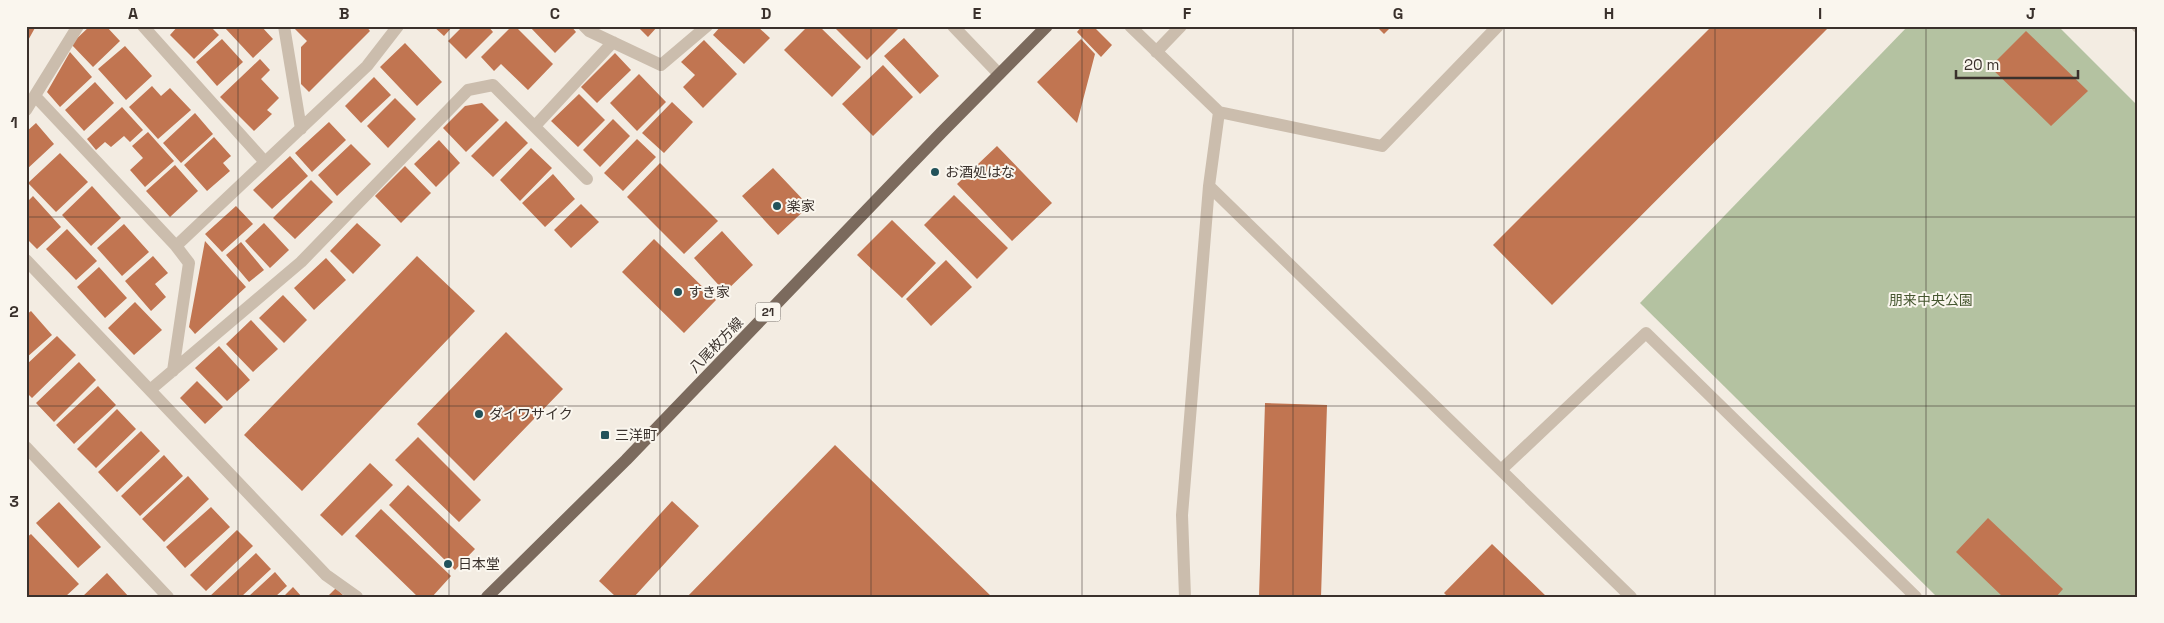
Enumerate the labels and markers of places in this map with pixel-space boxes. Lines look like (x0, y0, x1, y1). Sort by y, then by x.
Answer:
place label: お酒処はな (945, 163, 1015, 181)
marker: お酒処はな (929, 166, 941, 178)
place label: 楽家 (787, 197, 815, 215)
marker: 楽家 (771, 200, 783, 212)
place label: すき家 (688, 283, 730, 301)
marker: すき家 (672, 286, 684, 298)
place label: ダイワサイク (489, 405, 573, 423)
marker: ダイワサイク (473, 408, 485, 420)
place label: 三洋町 (615, 426, 657, 444)
marker: 三洋町 (599, 429, 611, 441)
place label: 日本堂 (458, 555, 500, 573)
marker: 日本堂 (442, 558, 454, 570)

